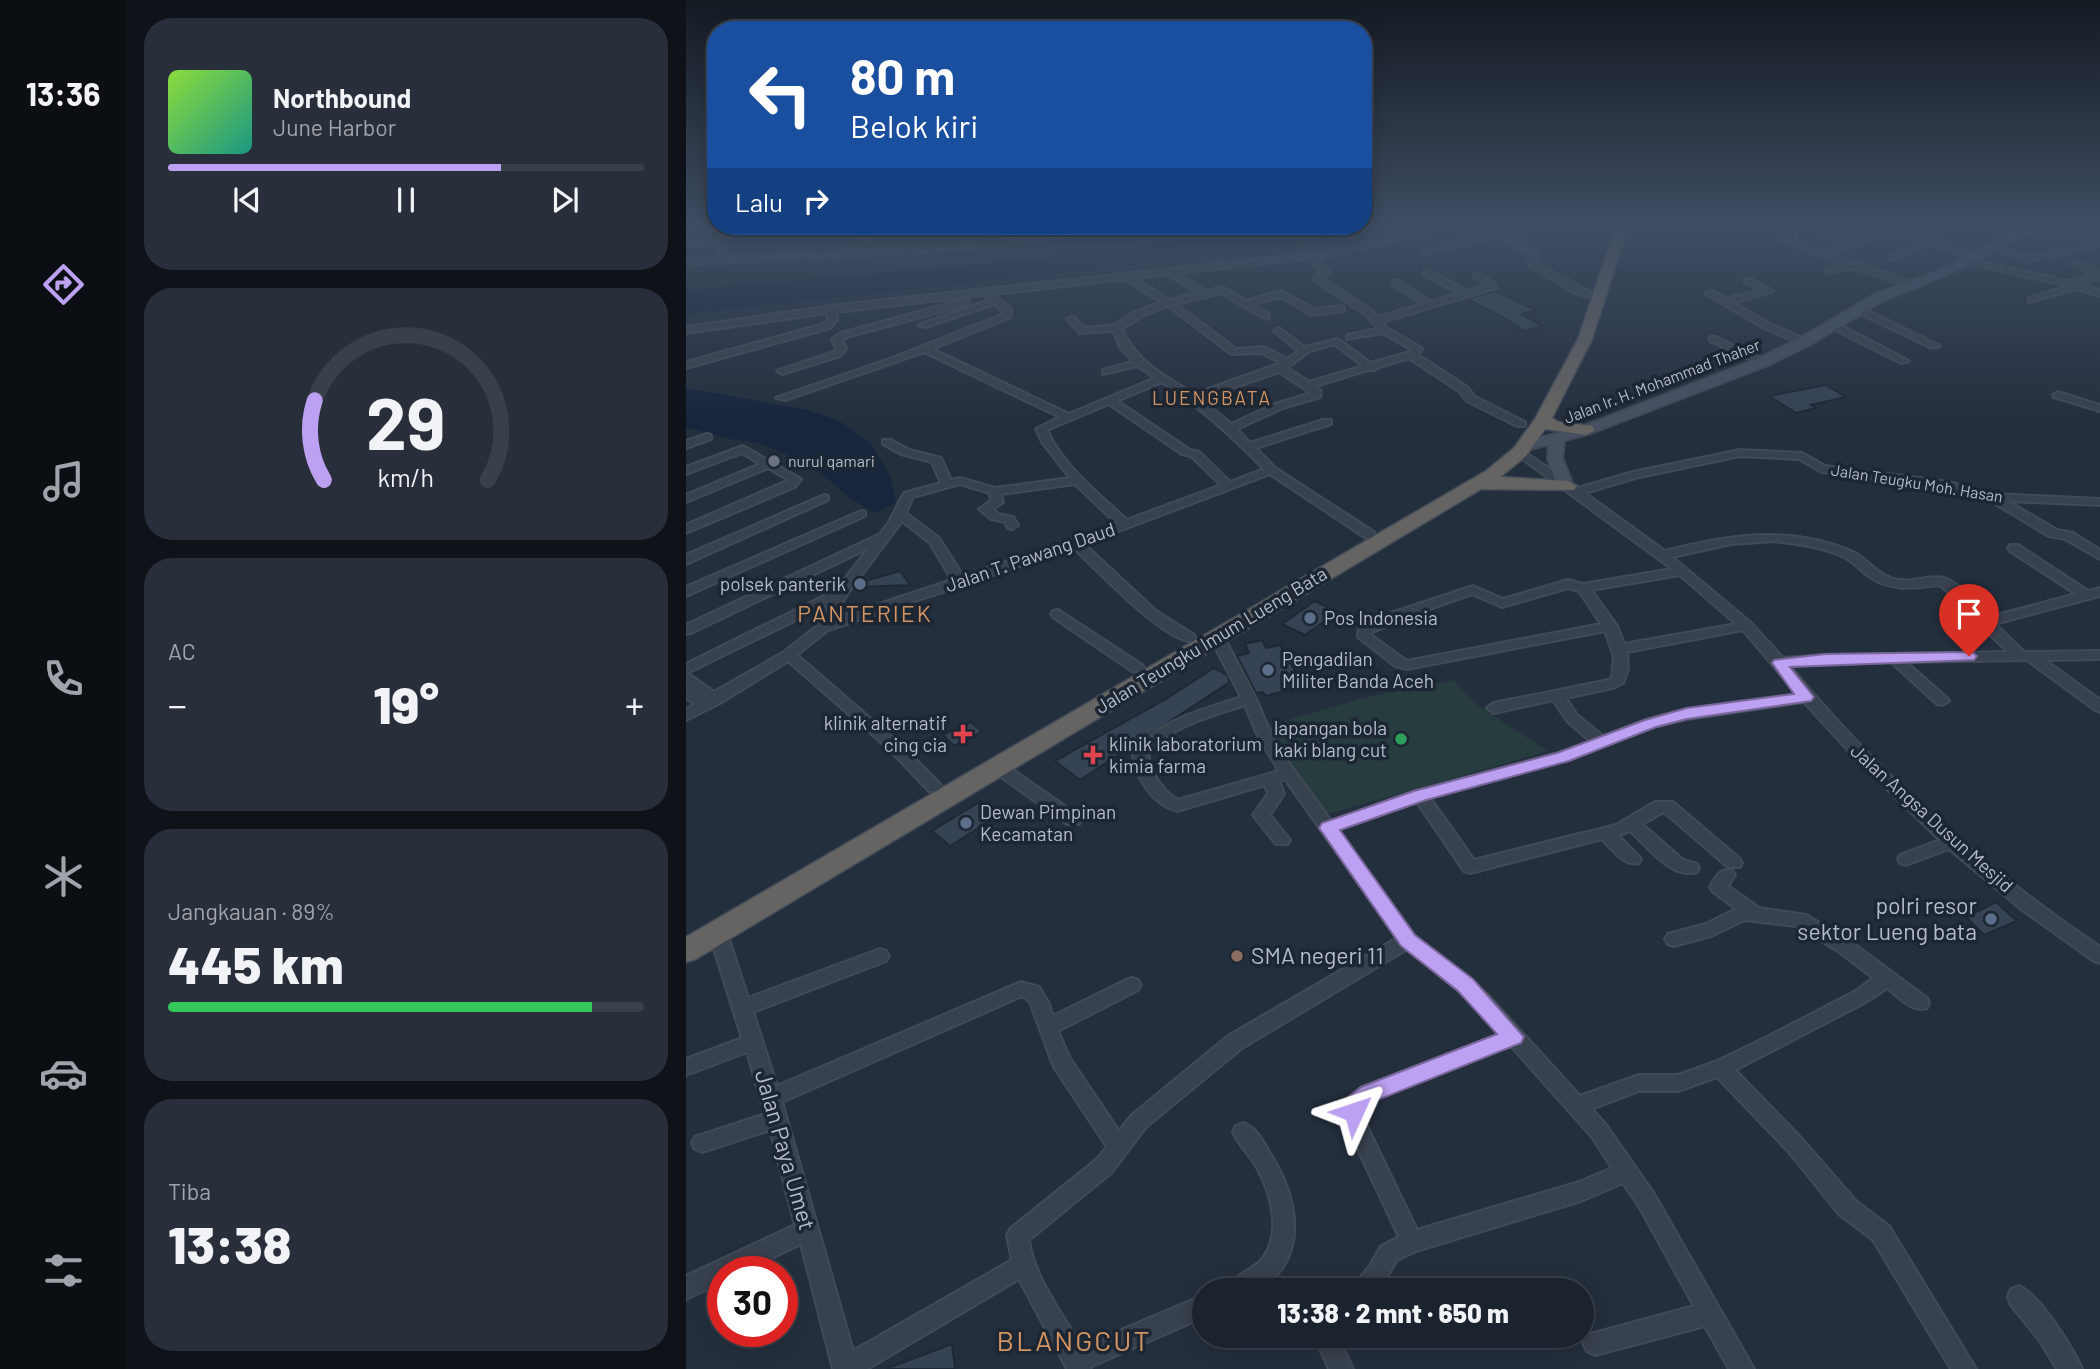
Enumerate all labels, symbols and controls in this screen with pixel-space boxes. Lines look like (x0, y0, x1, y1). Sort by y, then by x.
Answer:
text: 80 m (850, 46, 955, 105)
icon: left (735, 49, 826, 140)
text: 13:36 (26, 74, 100, 112)
text: Northbound (273, 82, 411, 113)
text: Belok kiri (850, 106, 978, 144)
text: June Harbor (273, 113, 396, 141)
icon: previous (228, 181, 266, 219)
icon: pause (387, 181, 425, 219)
icon: next (546, 181, 584, 219)
icon: right (797, 182, 835, 220)
text: Lalu (735, 186, 783, 217)
icon: directions (39, 260, 88, 309)
street label: Jalan Ir. H. Mohammad Thaher (1561, 334, 1763, 427)
text: 29 (366, 378, 446, 466)
district label: LUENGBATA (1152, 386, 1272, 409)
place label: nurul qamari (788, 451, 875, 470)
marker: nurul qamari (766, 453, 782, 469)
icon: music (39, 457, 88, 506)
street label: Jalan Teugku Moh. Hasan (1830, 460, 2004, 505)
text: km/h (378, 462, 434, 492)
street label: Jalan T. Pawang Daud (942, 517, 1118, 596)
street label: Jalan Teungku Imum Lueng Bata (1091, 561, 1331, 718)
place label: polsek panterik (720, 572, 846, 595)
marker: polsek panterik (852, 576, 868, 592)
pin (1939, 584, 1999, 656)
icon: arrive (1950, 595, 1988, 633)
district label: PANTERIEK (797, 599, 933, 627)
place label: Pos Indonesia (1324, 606, 1438, 629)
marker: Pos Indonesia (1302, 610, 1318, 626)
text: AC (168, 637, 196, 665)
place label: Pengadilan Militer Banda Aceh (1282, 647, 1434, 692)
icon: phone (39, 654, 88, 703)
marker: Pengadilan Militer Banda Aceh (1260, 662, 1276, 678)
text: 19° (373, 672, 439, 734)
text: − (168, 681, 187, 727)
text: + (625, 681, 644, 727)
place label: klinik alternatif cing cia (824, 711, 947, 756)
place label: lapangan bola kaki blang cut (1274, 716, 1387, 761)
marker: klinik alternatif cing cia (953, 724, 973, 744)
marker: lapangan bola kaki blang cut (1393, 731, 1409, 747)
place label: klinik laboratorium kimia farma (1109, 732, 1262, 777)
street label: Jalan Angsa Dusun Mesjid (1846, 739, 2018, 897)
marker: klinik laboratorium kimia farma (1083, 745, 1103, 765)
place label: Dewan Pimpinan Kecamatan (980, 800, 1116, 845)
marker: Dewan Pimpinan Kecamatan (958, 815, 974, 831)
icon: climate (39, 852, 88, 901)
place label: polri resor sektor Lueng bata (1797, 891, 1978, 945)
text: Jangkauan · 89% (168, 897, 335, 925)
marker: polri resor sektor Lueng bata (1983, 911, 1999, 927)
text: 445 km (168, 932, 344, 994)
place label: SMA negeri 11 (1251, 941, 1384, 969)
marker: SMA negeri 11 (1229, 948, 1245, 964)
icon: car (39, 1049, 88, 1098)
street label: Jalan Paya Umet (750, 1066, 822, 1233)
position arrow (1317, 1075, 1391, 1149)
text: Tiba (168, 1177, 211, 1205)
text: 13:38 (168, 1212, 291, 1274)
icon: filters (39, 1246, 88, 1295)
speed limit sign: 30 (707, 1256, 798, 1347)
text: 13:38 · 2 mnt · 650 m (1277, 1297, 1509, 1328)
district label: BLANGCUT (997, 1323, 1151, 1357)

